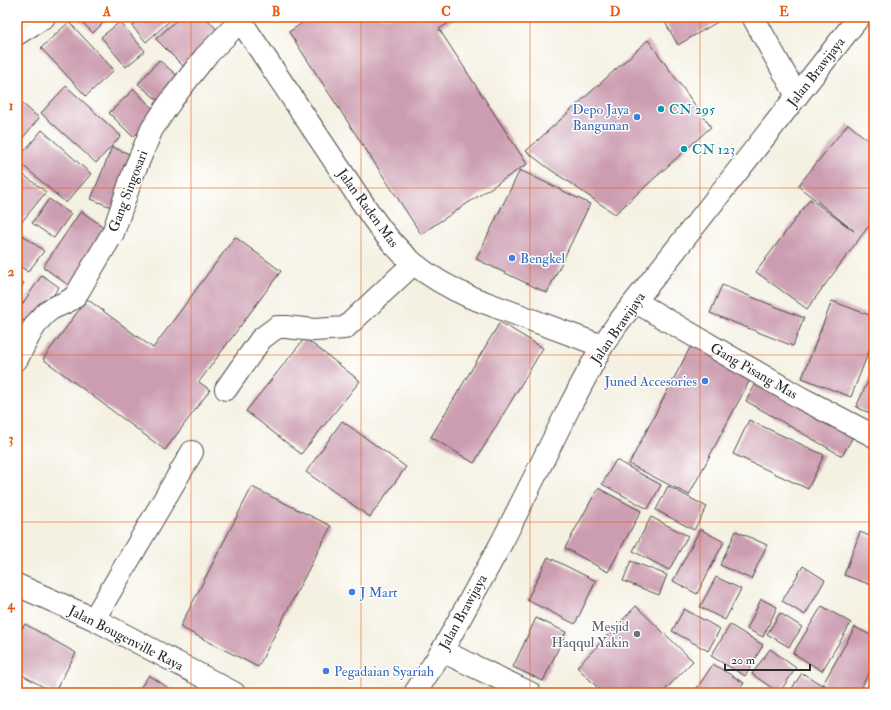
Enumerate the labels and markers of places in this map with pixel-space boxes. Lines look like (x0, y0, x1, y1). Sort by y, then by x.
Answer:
place label: Depo Jaya Bangunan (572, 101, 629, 134)
place label: CN 295 (669, 101, 716, 118)
marker: CN 295 (656, 104, 666, 114)
marker: Depo Jaya Bangunan (632, 112, 642, 122)
place label: CN 123 (692, 141, 735, 158)
marker: CN 123 (679, 144, 689, 154)
place label: Bengkel (520, 250, 565, 267)
marker: Bengkel (507, 253, 517, 263)
place label: Juned Accesories (603, 373, 697, 390)
marker: Juned Accesories (700, 376, 710, 386)
place label: J Mart (359, 584, 398, 601)
marker: J Mart (347, 587, 357, 597)
place label: Mesjid Haqqul Yakin (552, 618, 629, 651)
marker: Mesjid Haqqul Yakin (632, 629, 642, 639)
place label: Pegadaian Syariah (334, 663, 435, 681)
marker: Pegadaian Syariah (321, 666, 331, 676)

